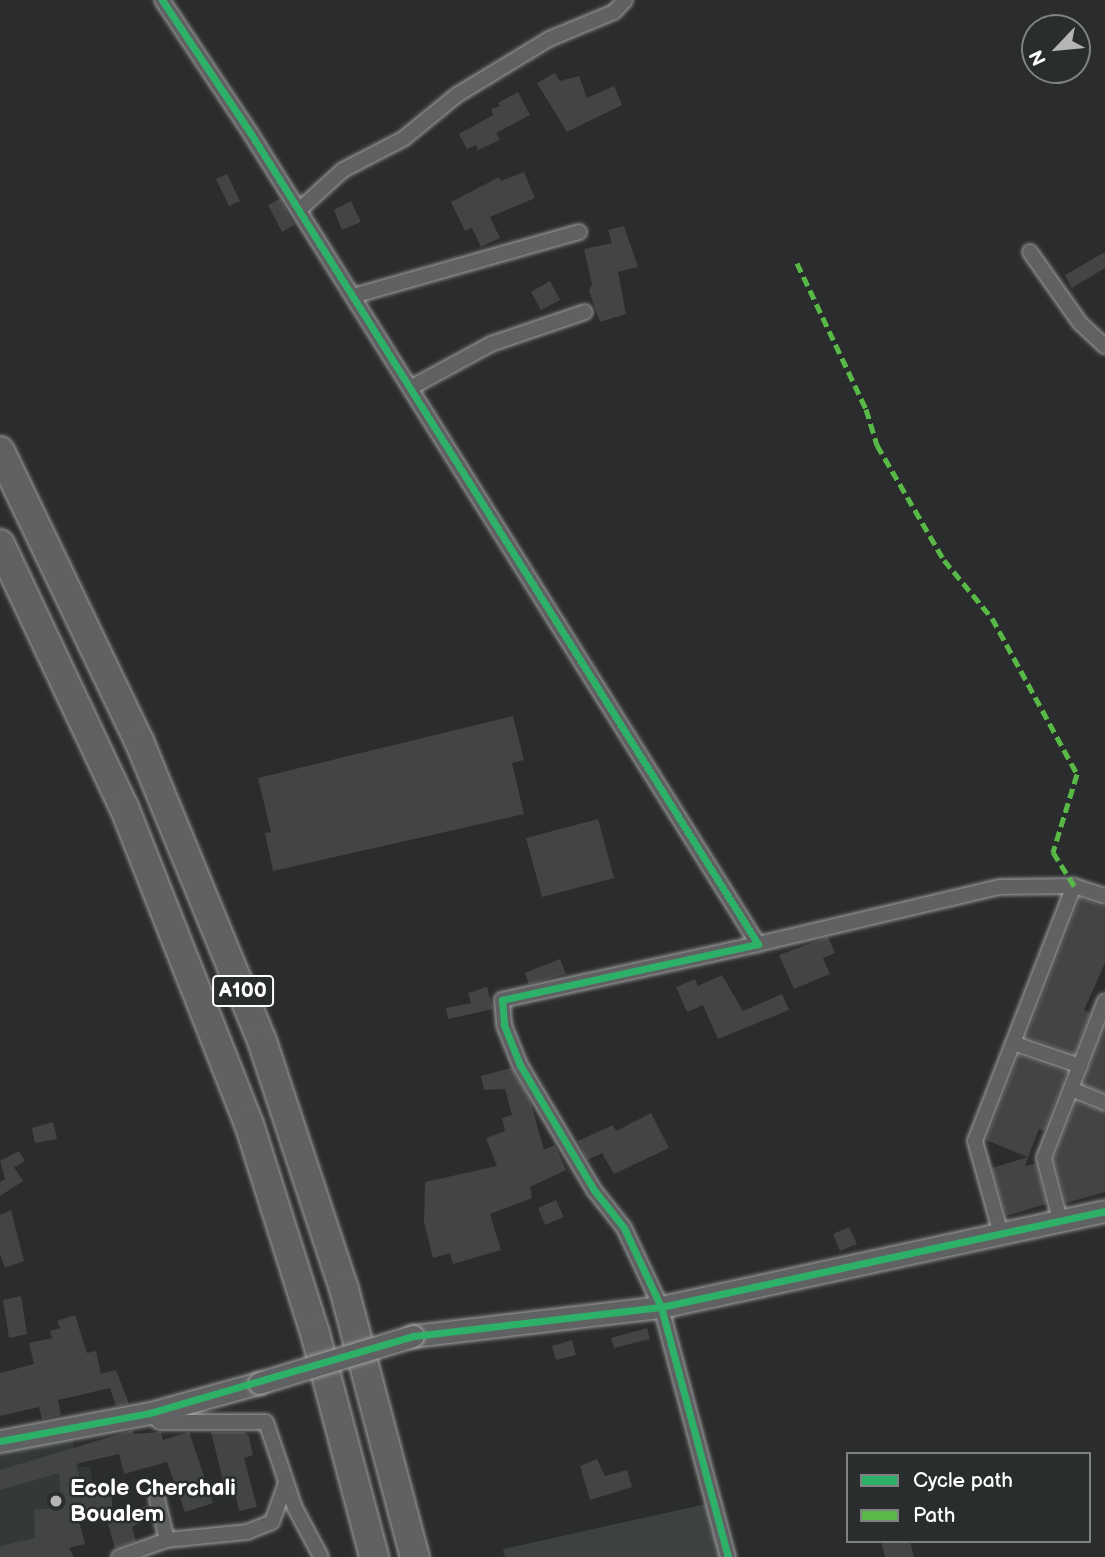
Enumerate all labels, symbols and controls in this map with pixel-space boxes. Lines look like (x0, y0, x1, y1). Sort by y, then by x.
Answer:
north arrow (1021, 14, 1091, 84)
text: N (1025, 46, 1052, 69)
road number: A100 (212, 974, 274, 1009)
legend (846, 1452, 1091, 1543)
text: Cycle path (913, 1468, 1013, 1493)
place label: Ecole Cherchali Boualem (70, 1474, 236, 1528)
marker: Ecole Cherchali Boualem (48, 1493, 64, 1509)
text: Path (913, 1503, 955, 1528)

